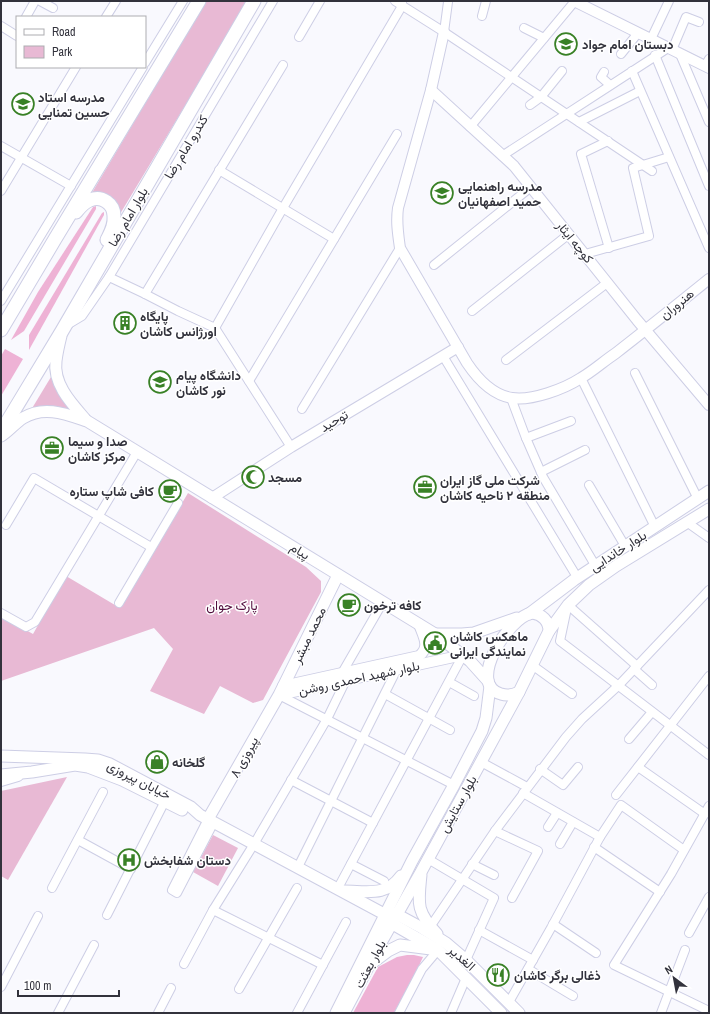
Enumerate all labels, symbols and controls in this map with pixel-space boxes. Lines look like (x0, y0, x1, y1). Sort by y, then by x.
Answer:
legend (16, 16, 146, 68)
text: Road (52, 24, 76, 40)
school or university icon: دبستان امام جواد (553, 31, 579, 57)
place label: دبستان امام جواد (582, 36, 673, 53)
text: Park (52, 44, 72, 60)
place label: مدرسه استاد حسین تمنایی (38, 89, 110, 121)
school or university icon: مدرسه استاد حسین تمنایی (10, 91, 36, 117)
street label: کندرو امام رضا (160, 112, 212, 182)
place label: مدرسه راهنمایی حمید اصفهانیان (458, 178, 542, 210)
school or university icon: مدرسه راهنمایی حمید اصفهانیان (429, 180, 455, 206)
street label: بلوار امام رضا (104, 184, 152, 250)
street label: کوچه ایثار (551, 216, 597, 268)
street label: هنروران (656, 285, 698, 323)
place label: پایگاه اورژانس کاشان (140, 308, 217, 340)
building icon: پایگاه اورژانس کاشان (112, 310, 138, 336)
place label: دانشگاه پیام نور کاشان (176, 367, 241, 399)
school or university icon: دانشگاه پیام نور کاشان (147, 369, 173, 395)
street label: توحید (317, 406, 351, 436)
place label: صدا و سیما مرکز کاشان (68, 433, 128, 465)
office icon: صدا و سیما مرکز کاشان (39, 435, 65, 461)
mosque icon: مسجد (240, 464, 266, 490)
place label: مسجد (268, 469, 302, 486)
place label: شرکت ملی گاز ایران منطقه ۲ ناحیه کاشان (440, 472, 550, 504)
office icon: شرکت ملی گاز ایران منطقه ۲ ناحیه کاشان (412, 474, 438, 500)
cafe icon: کافی شاپ ستاره (157, 478, 183, 504)
place label: کافی شاپ ستاره (69, 483, 154, 501)
street label: بلوار خاندایی (586, 526, 650, 576)
street label: پیام (286, 538, 313, 564)
cafe icon: کافه ترخون (336, 592, 362, 618)
park label: پارک جوان (206, 597, 258, 615)
place label: کافه ترخون (364, 597, 422, 614)
street label: محمد مبشر (288, 604, 330, 667)
place label: ماهکس کاشان نمایندگی ایرانی (450, 628, 528, 660)
public building icon: ماهکس کاشان نمایندگی ایرانی (422, 630, 448, 656)
street label: بلوار شهید احمدی روشن (297, 657, 421, 699)
street label: پیروزی ۸ (226, 733, 263, 781)
shop icon: گلخانه (144, 749, 170, 775)
place label: گلخانه (172, 754, 205, 771)
street label: خیابان پیروزی (104, 757, 174, 804)
street label: بلوار ستایش (435, 772, 481, 836)
hospital icon: دستان شفابخش (116, 847, 142, 873)
place label: دستان شفابخش (144, 852, 231, 869)
street label: بلوار بعثت (350, 937, 390, 991)
street label: الغدیر (444, 941, 479, 975)
north arrow (654, 958, 694, 998)
restaurant icon: ذغالی برگر کاشان (485, 962, 511, 988)
text: N (662, 962, 675, 977)
place label: ذغالی برگر کاشان (514, 967, 601, 984)
scale bar (18, 972, 119, 998)
text: 100 m (24, 978, 51, 994)

